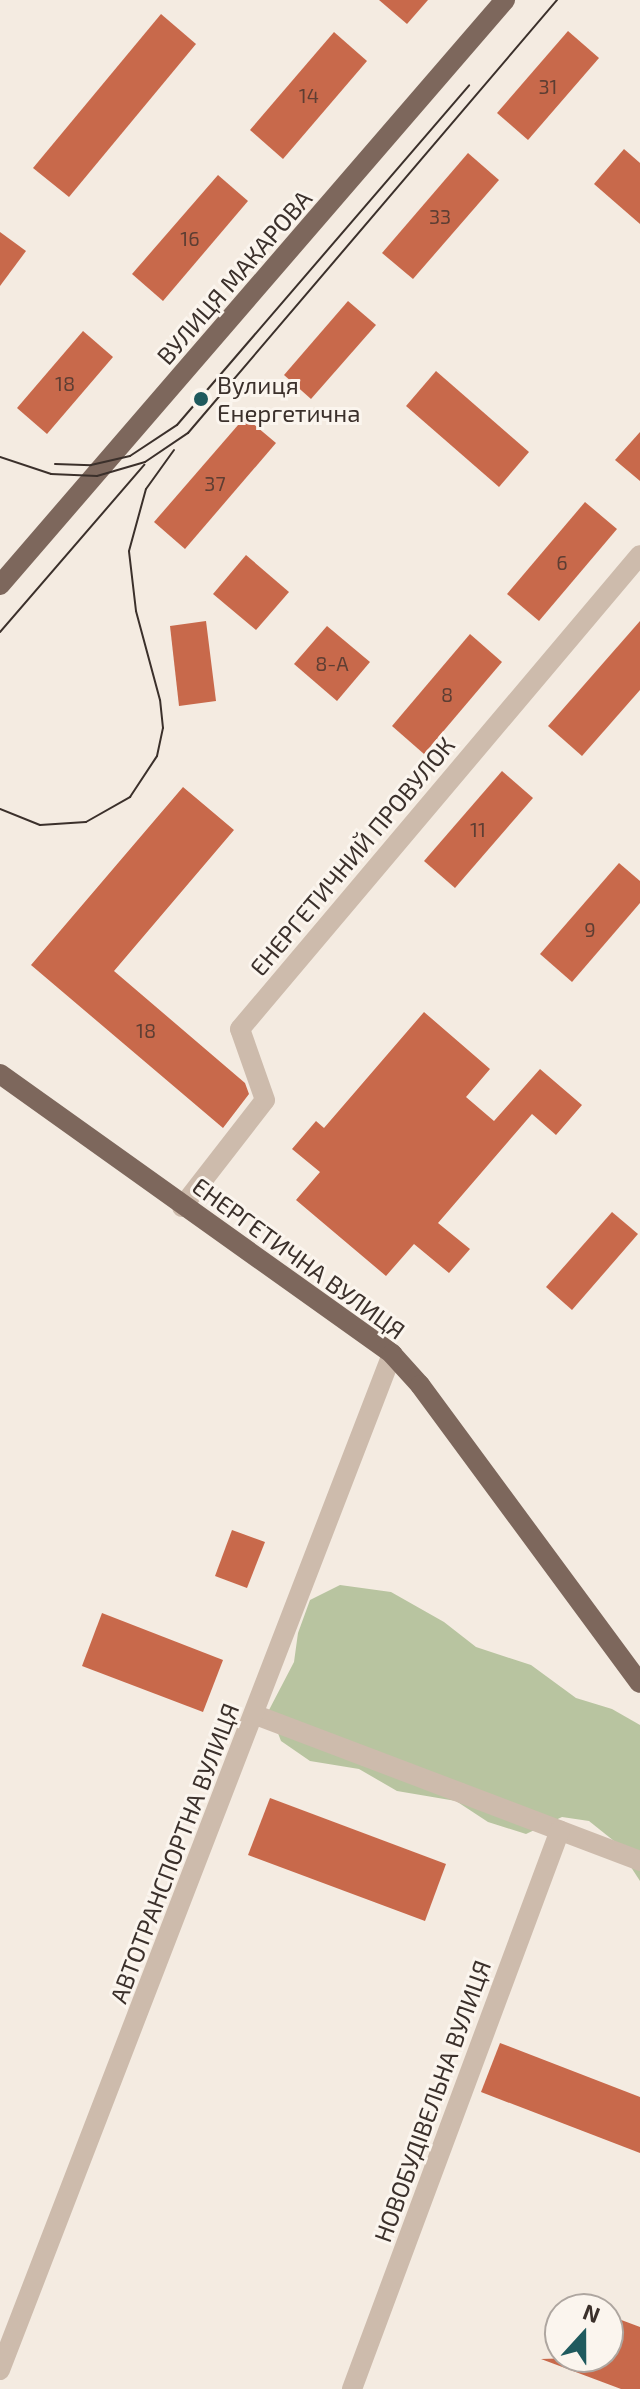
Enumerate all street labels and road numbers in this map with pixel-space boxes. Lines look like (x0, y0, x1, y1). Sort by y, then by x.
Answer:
street label: ВУЛИЦЯ МАКАРОВА (150, 184, 318, 370)
street label: ЕНЕРГЕТИЧНИЙ ПРОВУЛОК (244, 731, 460, 981)
street label: ЕНЕРГЕТИЧНА ВУЛИЦЯ (187, 1171, 411, 1345)
street label: АВТОТРАНСПОРТНА ВУЛИЦЯ (103, 1699, 245, 2007)
street label: НОВОБУДІВЕЛЬНА ВУЛИЦЯ (368, 1956, 496, 2246)

